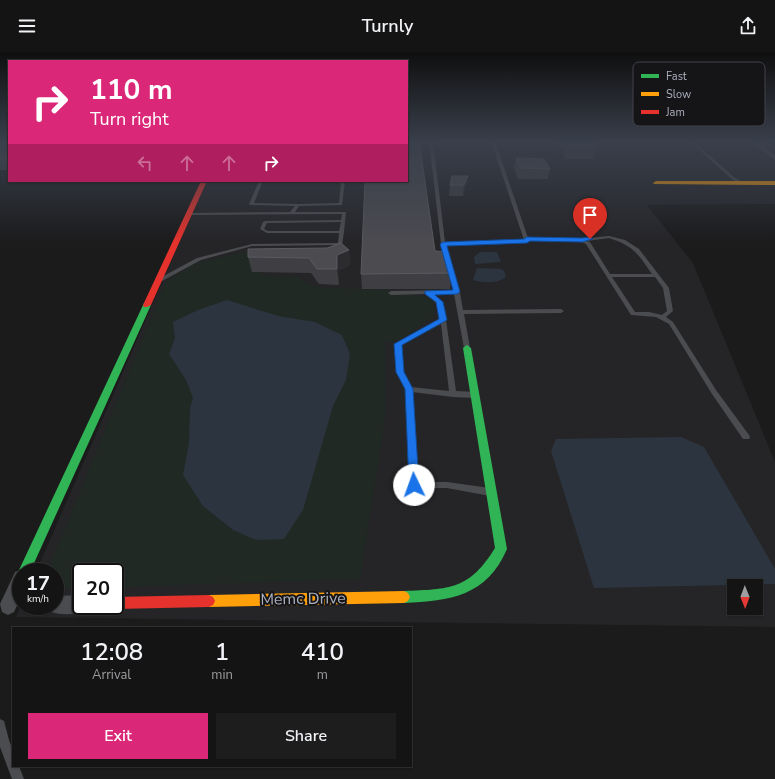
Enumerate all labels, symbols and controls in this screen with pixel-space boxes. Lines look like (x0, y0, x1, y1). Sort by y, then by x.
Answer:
text: Turnly (362, 14, 413, 38)
icon: menu (16, 15, 38, 37)
icon: share (737, 15, 759, 37)
legend (633, 62, 765, 126)
text: Fast (666, 69, 687, 84)
text: 110 m (90, 71, 173, 109)
icon: right (24, 76, 76, 128)
text: Slow (666, 87, 691, 102)
text: Jam (665, 105, 685, 120)
text: Turn right (90, 107, 169, 131)
icon: left (134, 152, 156, 174)
icon: ahead (176, 152, 198, 174)
icon: ahead (218, 152, 240, 174)
icon: right (260, 152, 282, 174)
pin (573, 198, 607, 239)
icon: arrive (579, 204, 601, 226)
position arrow (393, 464, 435, 506)
speed limit sign: 20 (72, 563, 124, 615)
text: 17 (26, 570, 50, 597)
north arrow (727, 579, 763, 615)
map controls (727, 579, 763, 615)
street label: Memc Drive (260, 587, 346, 611)
text: km/h (27, 592, 49, 606)
text: 12:08 (80, 636, 143, 668)
text: 1 (215, 636, 229, 668)
text: 410 (301, 636, 344, 668)
text: Arrival (92, 666, 131, 684)
text: min (211, 666, 233, 684)
text: m (317, 666, 328, 684)
button: Exit (28, 713, 208, 759)
button: Share (216, 713, 396, 759)

